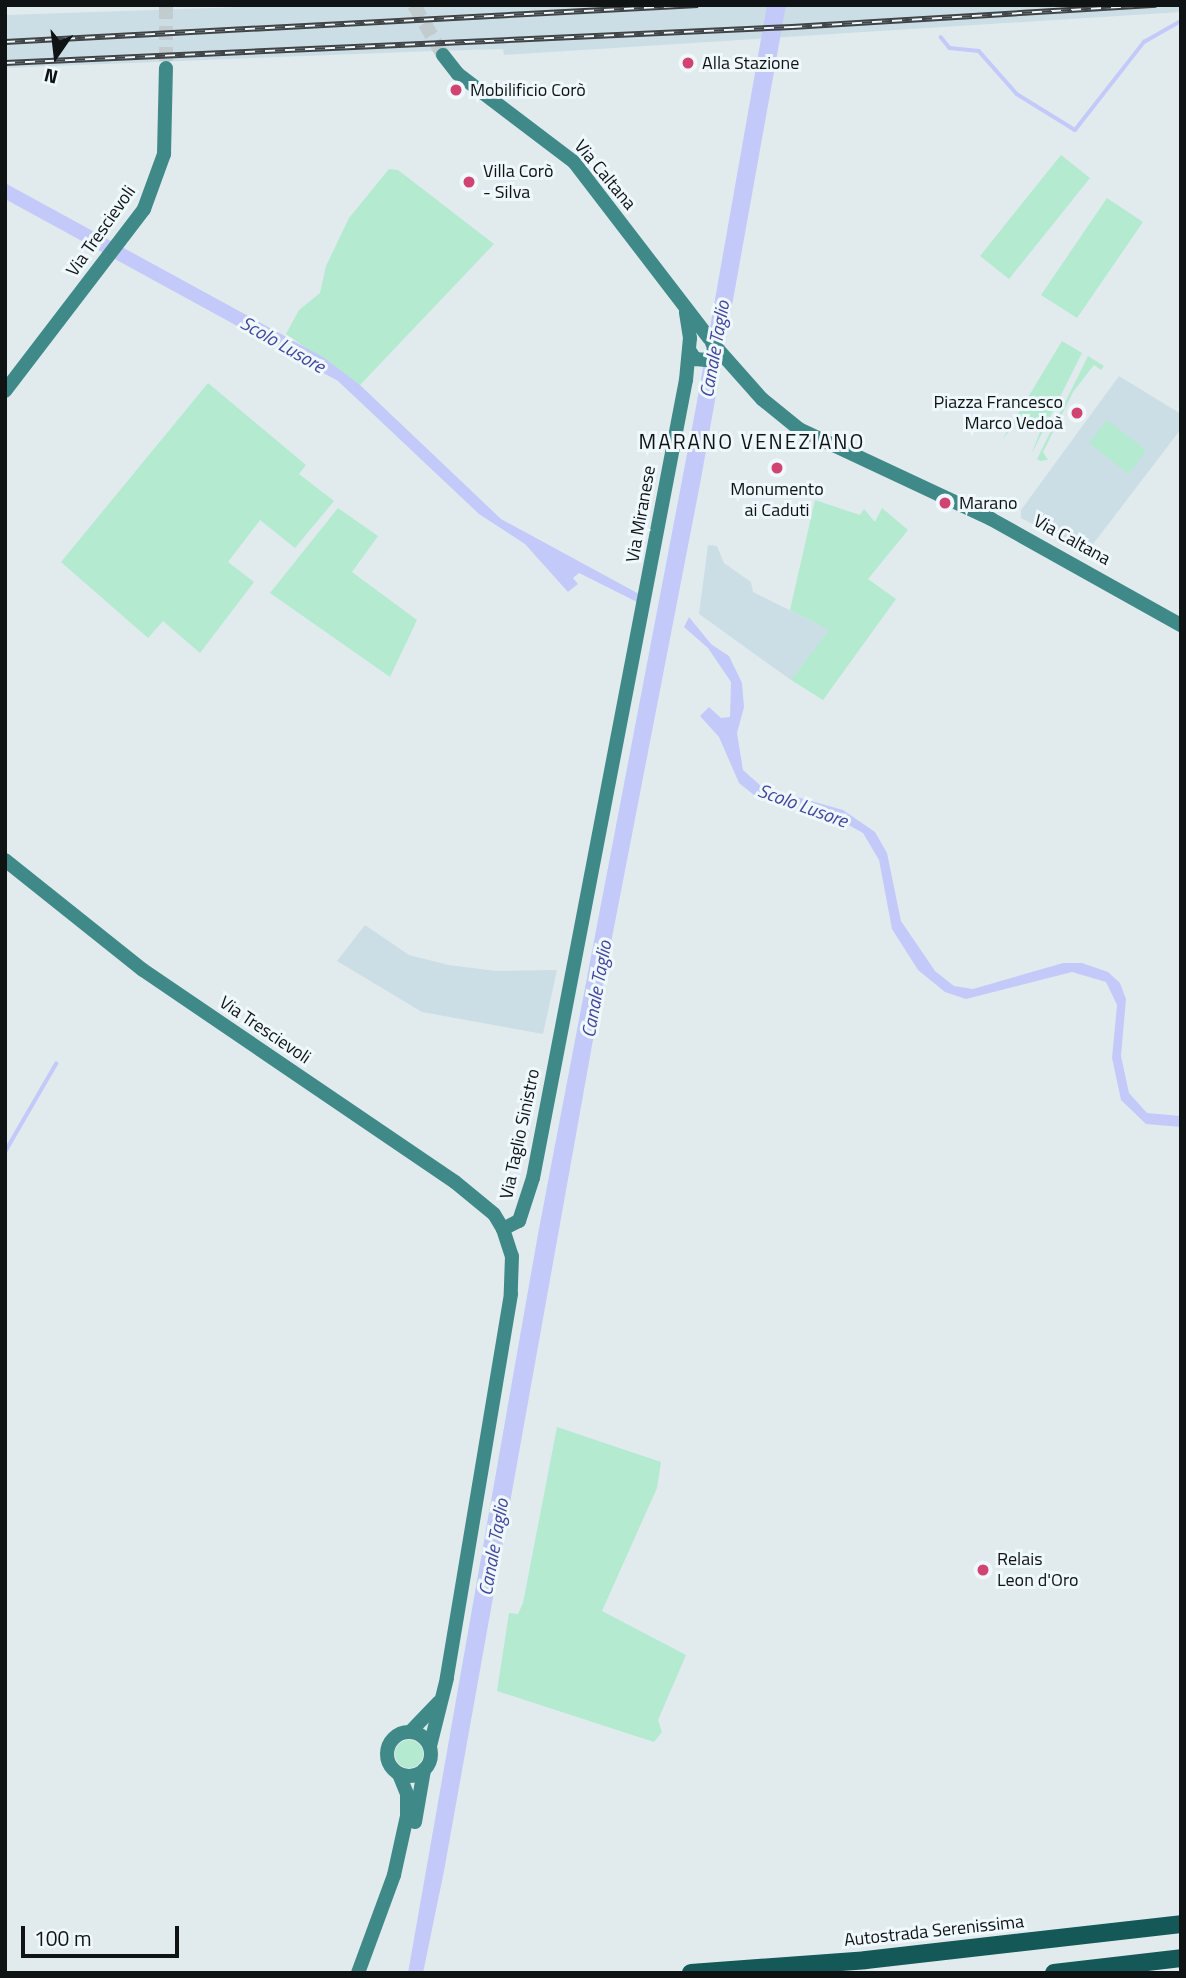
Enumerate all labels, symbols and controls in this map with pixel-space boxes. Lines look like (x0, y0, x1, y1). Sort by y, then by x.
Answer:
north arrow (21, 21, 91, 91)
place label: Alla Stazione (702, 52, 799, 74)
marker: Alla Stazione (680, 55, 696, 71)
text: N (41, 61, 61, 93)
place label: Mobilificio Corò (470, 79, 586, 101)
marker: Mobilificio Corò (448, 82, 464, 98)
street label: Via Caltana (570, 136, 640, 214)
place label: Villa Corò - Silva (483, 161, 553, 204)
marker: Villa Corò - Silva (461, 174, 477, 190)
street label: Via Trescievoli (62, 182, 140, 280)
water label: Canale Taglio (694, 299, 734, 399)
water label: Scolo Lusore (237, 311, 329, 377)
place label: Piazza Francesco Marco Vedoà (934, 392, 1063, 434)
marker: Piazza Francesco Marco Vedoà (1069, 405, 1085, 421)
district label: MARANO VENEZIANO (641, 428, 863, 454)
marker: Monumento ai Caduti (769, 460, 785, 476)
street label: Via Miranese (622, 464, 660, 564)
place label: Monumento ai Caduti (730, 479, 824, 522)
place label: Marano (959, 492, 1018, 514)
marker: Marano (937, 495, 953, 511)
street label: Via Caltana (1030, 510, 1114, 570)
water label: Scolo Lusore (755, 778, 851, 832)
water label: Canale Taglio (576, 939, 616, 1039)
street label: Via Trescievoli (215, 992, 315, 1068)
street label: Via Taglio Sinistro (496, 1067, 544, 1201)
water label: Canale Taglio (473, 1497, 513, 1597)
place label: Relais Leon d'Oro (997, 1549, 1078, 1592)
marker: Relais Leon d'Oro (975, 1562, 991, 1578)
street label: Autostrada Serenissima (843, 1911, 1025, 1951)
scale bar (24, 1912, 182, 1956)
text: 100 m (34, 1922, 91, 1954)

